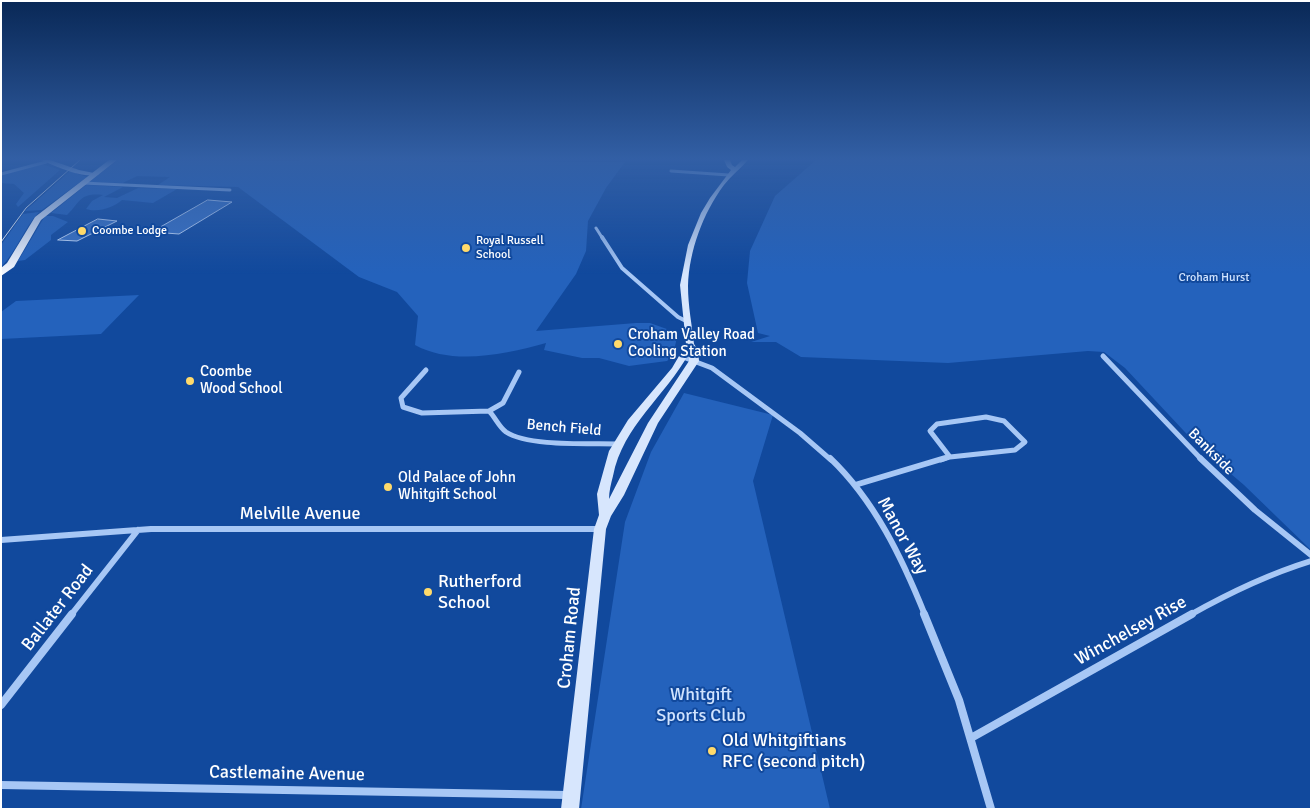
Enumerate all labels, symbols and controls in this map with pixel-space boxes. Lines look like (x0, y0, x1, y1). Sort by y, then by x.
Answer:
place label: Coombe Lodge (92, 224, 167, 238)
marker: Coombe Lodge (76, 225, 88, 237)
place label: Royal Russell School (476, 234, 544, 262)
marker: Royal Russell School (460, 242, 472, 254)
park label: Croham Hurst (1178, 271, 1250, 285)
place label: Croham Valley Road Cooling Station (628, 326, 755, 361)
marker: Croham Valley Road Cooling Station (612, 338, 624, 350)
place label: Coombe Wood School (200, 363, 283, 398)
marker: Coombe Wood School (184, 375, 196, 387)
street label: Bench Field (526, 416, 602, 440)
street label: Bankside (1184, 425, 1238, 479)
place label: Old Palace of John Whitgift School (398, 469, 516, 504)
marker: Old Palace of John Whitgift School (382, 481, 394, 493)
street label: Manor Way (872, 493, 932, 579)
street label: Melville Avenue (240, 503, 360, 525)
street label: Ballater Road (18, 561, 98, 655)
place label: Rutherford School (438, 571, 522, 614)
marker: Rutherford School (422, 586, 434, 598)
street label: Croham Road (554, 586, 586, 690)
street label: Winchelsey Rise (1071, 591, 1191, 671)
park label: Whitgift Sports Club (656, 684, 746, 726)
place label: Old Whitgiftians RFC (second pitch) (722, 730, 866, 772)
marker: Old Whitgiftians RFC (second pitch) (706, 745, 718, 757)
street label: Castlemaine Avenue (209, 762, 365, 786)

